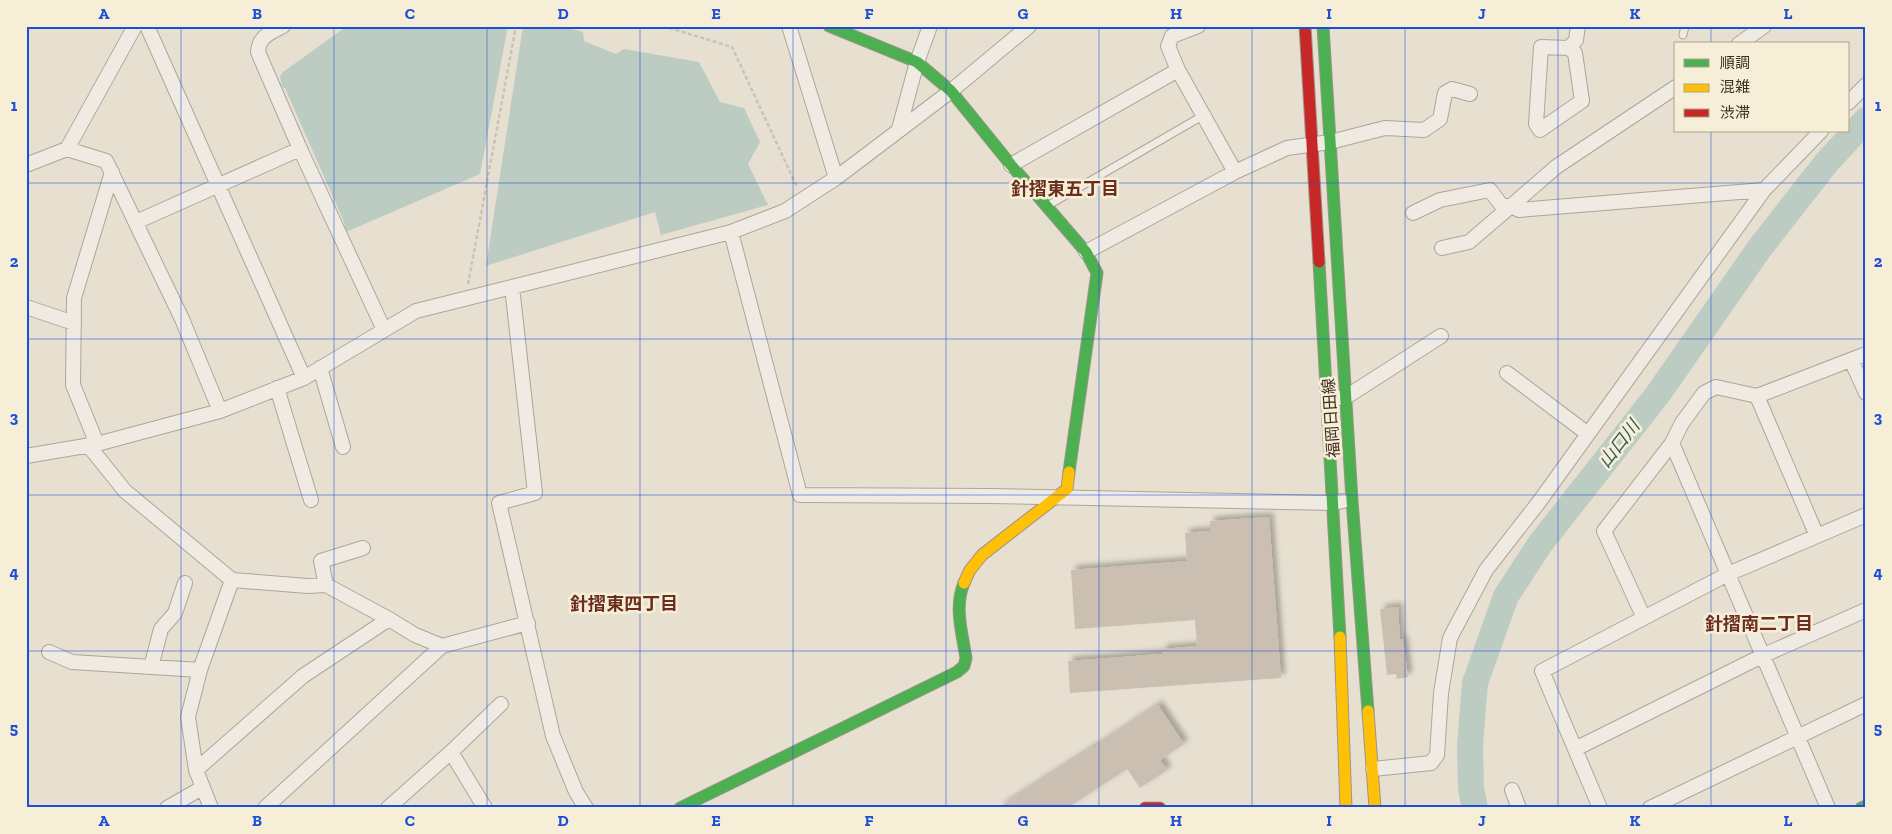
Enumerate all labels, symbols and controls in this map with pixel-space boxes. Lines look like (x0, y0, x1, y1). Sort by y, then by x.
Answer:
text: A (99, 4, 110, 23)
text: B (252, 4, 262, 23)
text: C (405, 4, 415, 23)
text: D (557, 4, 569, 23)
text: E (711, 4, 721, 23)
text: F (864, 4, 874, 23)
text: G (1018, 4, 1029, 23)
text: H (1170, 4, 1182, 23)
text: I (1326, 4, 1332, 23)
text: J (1478, 4, 1486, 23)
text: K (1630, 4, 1641, 23)
text: L (1784, 4, 1793, 23)
legend (1674, 42, 1850, 132)
text: 順調 (1720, 54, 1750, 72)
text: 混雑 (1720, 78, 1750, 96)
text: 1 (11, 96, 18, 115)
text: 1 (1875, 96, 1882, 115)
text: 渋滞 (1720, 104, 1750, 122)
district label: 針摺東五丁目 (1011, 178, 1119, 200)
text: 2 (10, 252, 19, 271)
text: 2 (1874, 252, 1883, 271)
street label: 福岡日田線 (1319, 377, 1343, 459)
text: 3 (10, 408, 19, 427)
text: 3 (1874, 408, 1883, 427)
water label: 山口川 (1594, 414, 1646, 472)
text: 4 (9, 563, 19, 582)
text: 4 (1873, 563, 1883, 582)
district label: 針摺東四丁目 (570, 593, 678, 615)
district label: 針摺南二丁目 (1705, 613, 1813, 635)
text: 5 (10, 719, 18, 738)
text: 5 (1874, 719, 1882, 738)
text: A (99, 811, 110, 830)
text: B (252, 811, 262, 830)
text: C (405, 811, 415, 830)
text: D (557, 811, 569, 830)
text: E (711, 811, 721, 830)
text: F (864, 811, 874, 830)
text: G (1018, 811, 1029, 830)
text: H (1170, 811, 1182, 830)
text: I (1326, 811, 1332, 830)
text: J (1478, 811, 1486, 830)
text: K (1630, 811, 1641, 830)
text: L (1784, 811, 1793, 830)

